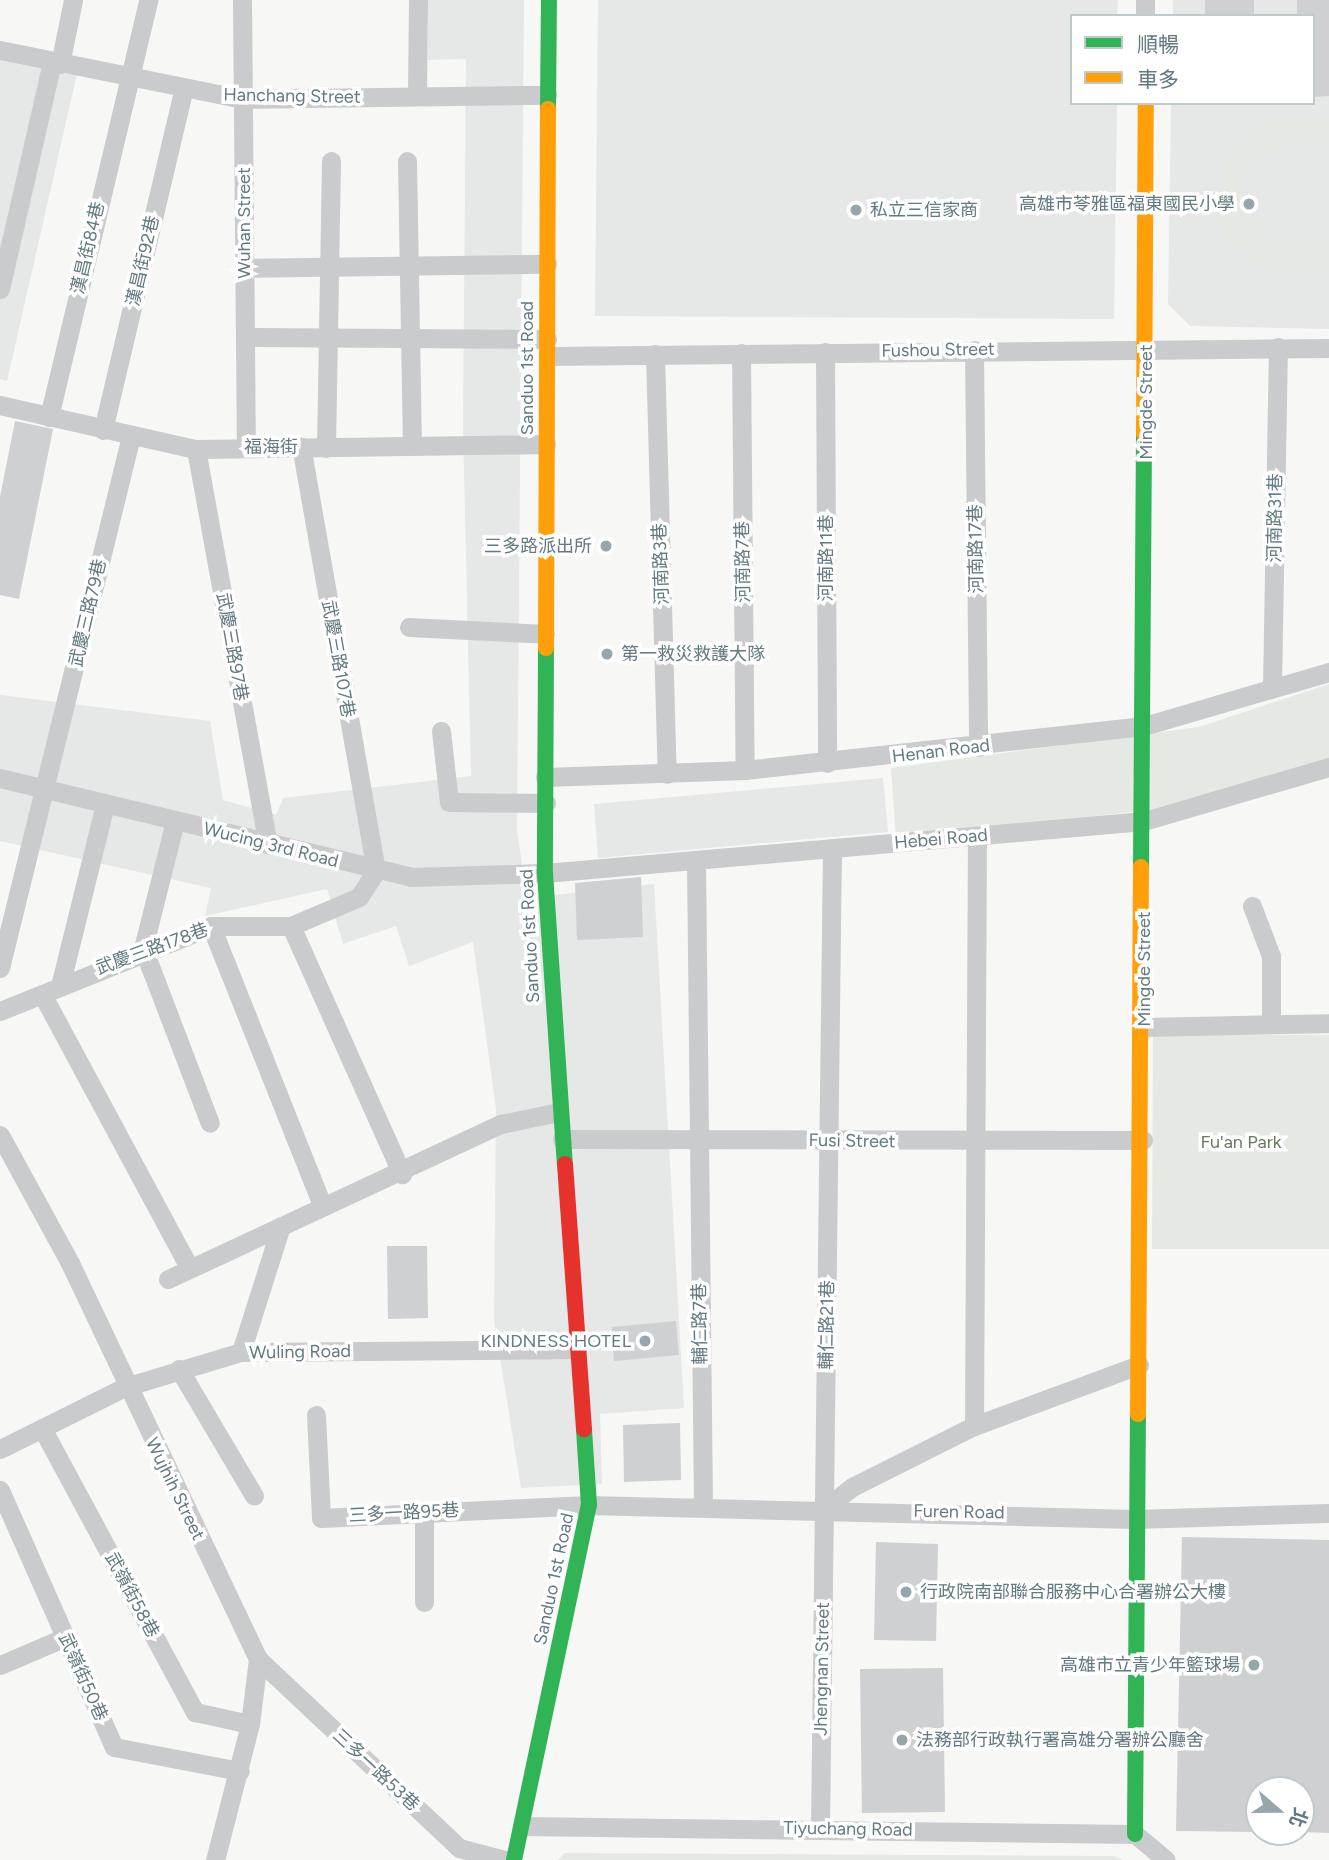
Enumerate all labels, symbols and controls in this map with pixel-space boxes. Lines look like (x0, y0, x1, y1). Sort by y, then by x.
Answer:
legend (1070, 14, 1315, 105)
text: 順暢 (1137, 32, 1179, 57)
text: 車多 (1137, 67, 1179, 92)
street label: Hanchang Street (223, 84, 361, 108)
street label: Wuhan Street (233, 167, 255, 279)
place label: 高雄市苓雅區福東國民小學 (1019, 193, 1235, 215)
marker: 高雄市苓雅區福東國民小學 (1241, 196, 1257, 212)
place label: 私立三信家商 (870, 199, 978, 221)
street label: 漢昌街84巷 (67, 200, 109, 296)
marker: 私立三信家商 (848, 202, 864, 218)
street label: 漢昌街92巷 (122, 214, 164, 308)
street label: Sanduo 1st Road (516, 301, 538, 435)
street label: Fushou Street (881, 338, 995, 362)
street label: Mingde Street (1135, 344, 1157, 460)
street label: 福海街 (244, 436, 298, 458)
street label: 河南路31巷 (1263, 473, 1287, 563)
street label: 河南路17巷 (964, 504, 988, 594)
street label: 河南路11巷 (815, 515, 837, 601)
street label: 河南路7巷 (731, 521, 755, 603)
street label: 河南路3巷 (649, 523, 673, 605)
place label: 三多路派出所 (484, 535, 592, 557)
marker: 三多路派出所 (598, 538, 614, 554)
street label: 武慶三路79巷 (65, 557, 111, 669)
street label: 武慶三路97巷 (212, 591, 252, 703)
street label: 武慶三路107巷 (317, 599, 359, 719)
place label: 第一救災救護大隊 (621, 643, 765, 665)
marker: 第一救災救護大隊 (599, 646, 615, 662)
street label: Henan Road (891, 734, 991, 768)
street label: Wucing 3rd Road (201, 818, 341, 872)
street label: Hebei Road (893, 824, 989, 854)
street label: Sanduo 1st Road (516, 868, 544, 1004)
street label: Mingde Street (1133, 911, 1155, 1027)
street label: 武慶三路178巷 (93, 919, 211, 979)
street label: Fusi Street (808, 1129, 896, 1153)
park label: Fu'an Park (1200, 1131, 1282, 1153)
street label: 輔仁路21巷 (815, 1280, 839, 1370)
street label: 輔仁路7巷 (688, 1283, 712, 1365)
place label: KINDNESS HOTEL (480, 1330, 631, 1352)
marker: KINDNESS HOTEL (637, 1333, 653, 1349)
street label: Wuling Road (249, 1340, 351, 1364)
street label: Wujhih Street (141, 1434, 209, 1544)
street label: 三多一路95巷 (348, 1499, 460, 1527)
street label: Furen Road (913, 1500, 1005, 1524)
street label: Sanduo 1st Road (529, 1511, 579, 1647)
street label: 武嶺街58巷 (101, 1549, 163, 1641)
place label: 行政院南部聯合服務中心合署辦公大樓 (920, 1581, 1226, 1603)
marker: 行政院南部聯合服務中心合署辦公大樓 (898, 1584, 914, 1600)
street label: Jhengnan Street (810, 1602, 834, 1736)
street label: 武嶺街50巷 (54, 1630, 112, 1724)
place label: 高雄市立青少年籃球場 (1060, 1654, 1240, 1676)
marker: 高雄市立青少年籃球場 (1246, 1657, 1262, 1673)
street label: 三多一路53巷 (328, 1725, 424, 1815)
place label: 法務部行政執行署高雄分署辦公廳舍 (916, 1729, 1204, 1751)
marker: 法務部行政執行署高雄分署辦公廳舍 (894, 1732, 910, 1748)
north arrow (1245, 1776, 1315, 1846)
text: 北 (1284, 1805, 1312, 1831)
street label: Tiyuchang Road (783, 1817, 913, 1841)

